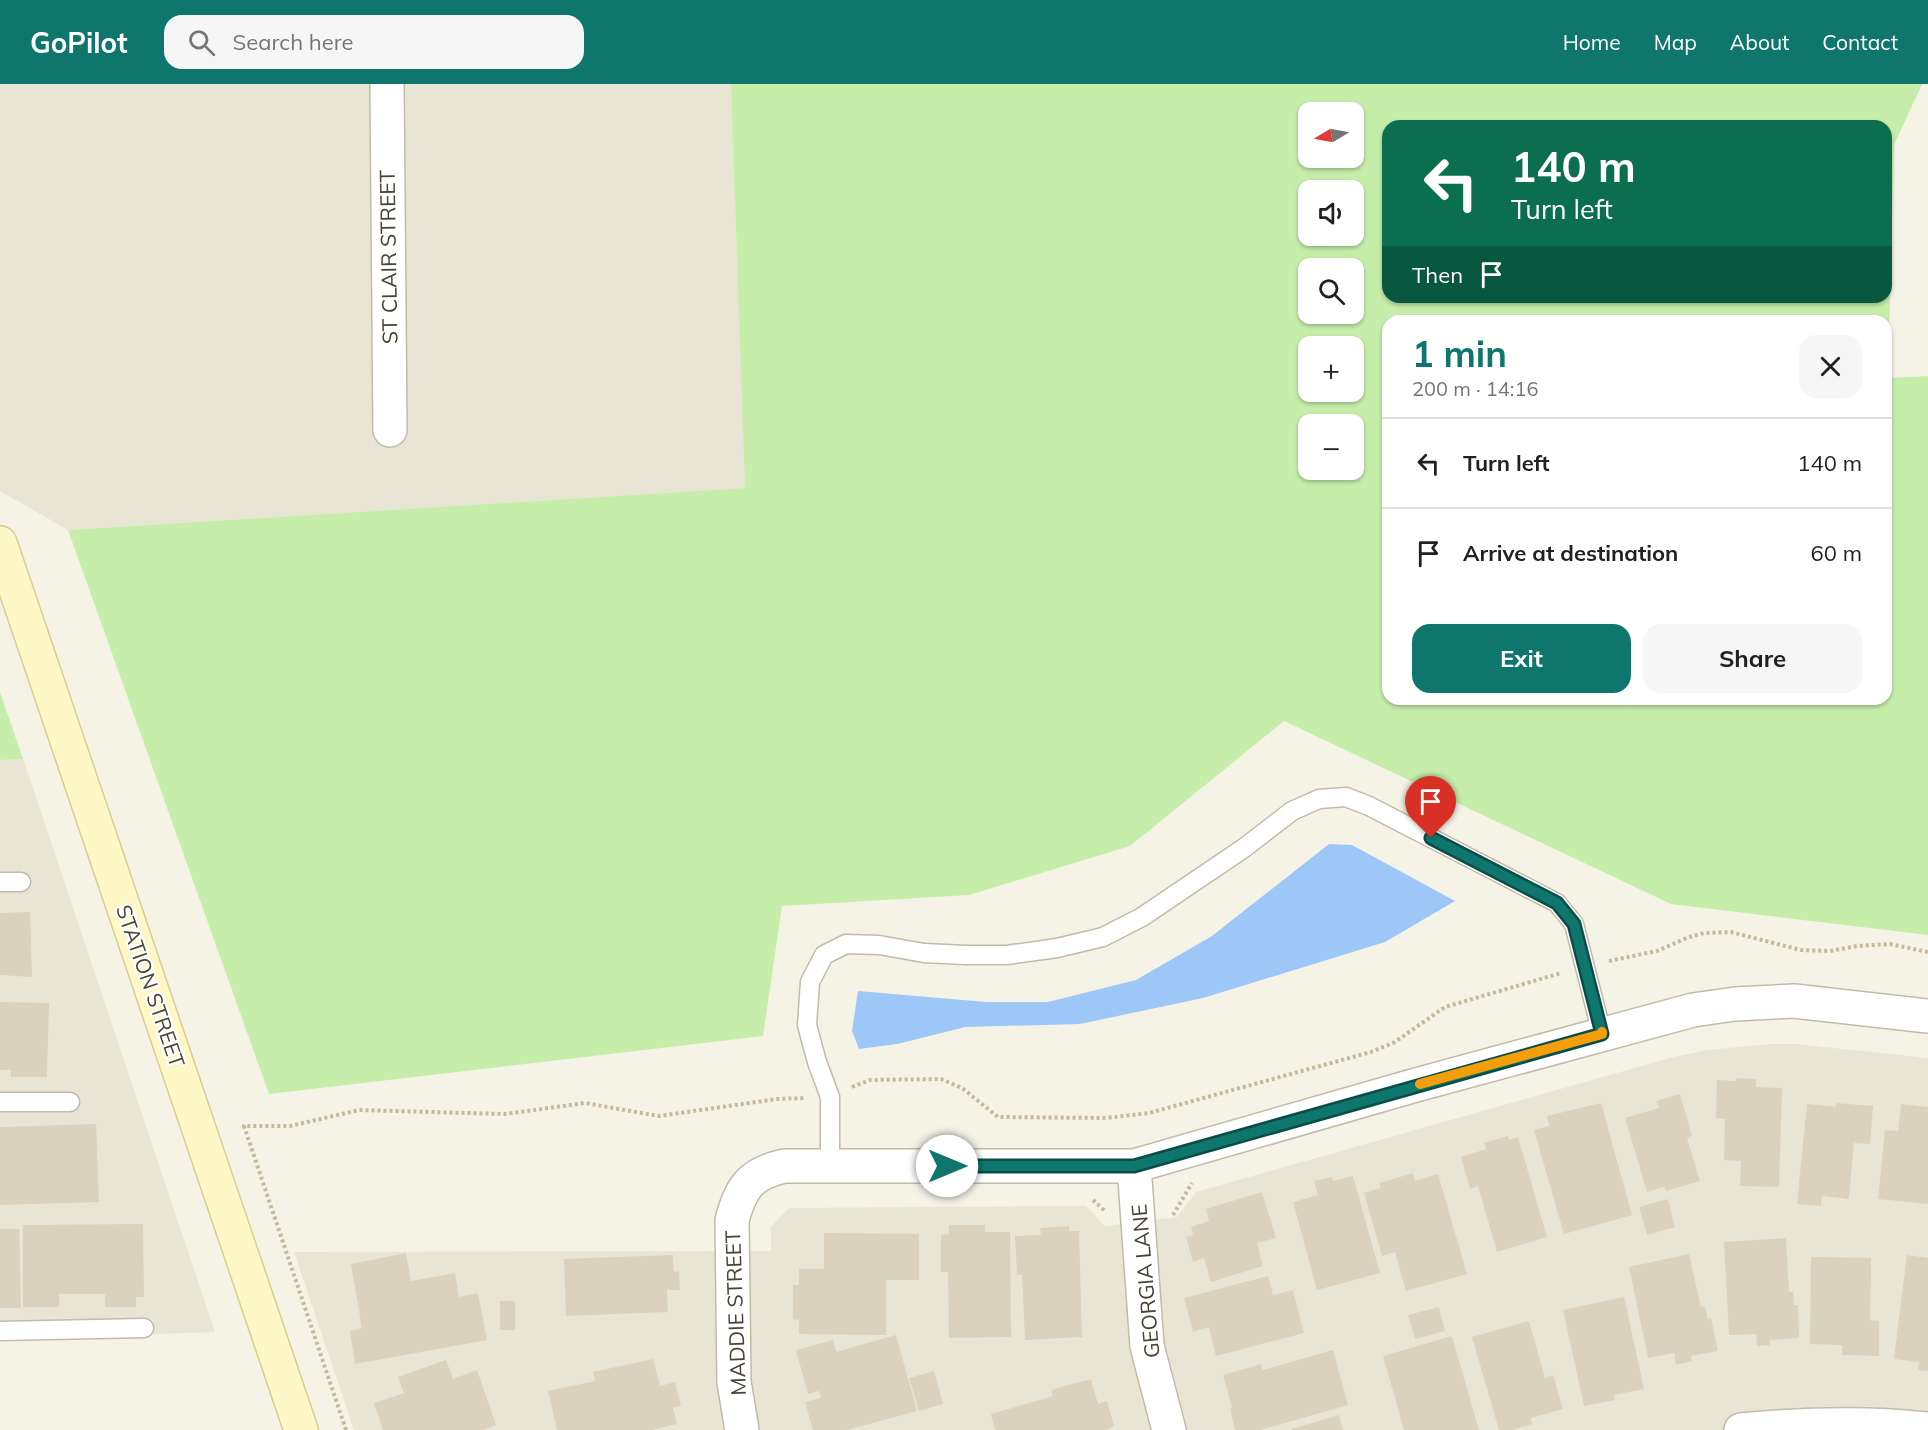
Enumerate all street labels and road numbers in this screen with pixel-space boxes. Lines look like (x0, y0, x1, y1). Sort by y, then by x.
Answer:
street label: ST CLAIR STREET (373, 169, 403, 344)
street label: STATION STREET (111, 901, 191, 1071)
street label: GEORGIA LANE (1125, 1203, 1165, 1359)
street label: MADDIE STREET (719, 1230, 751, 1396)

